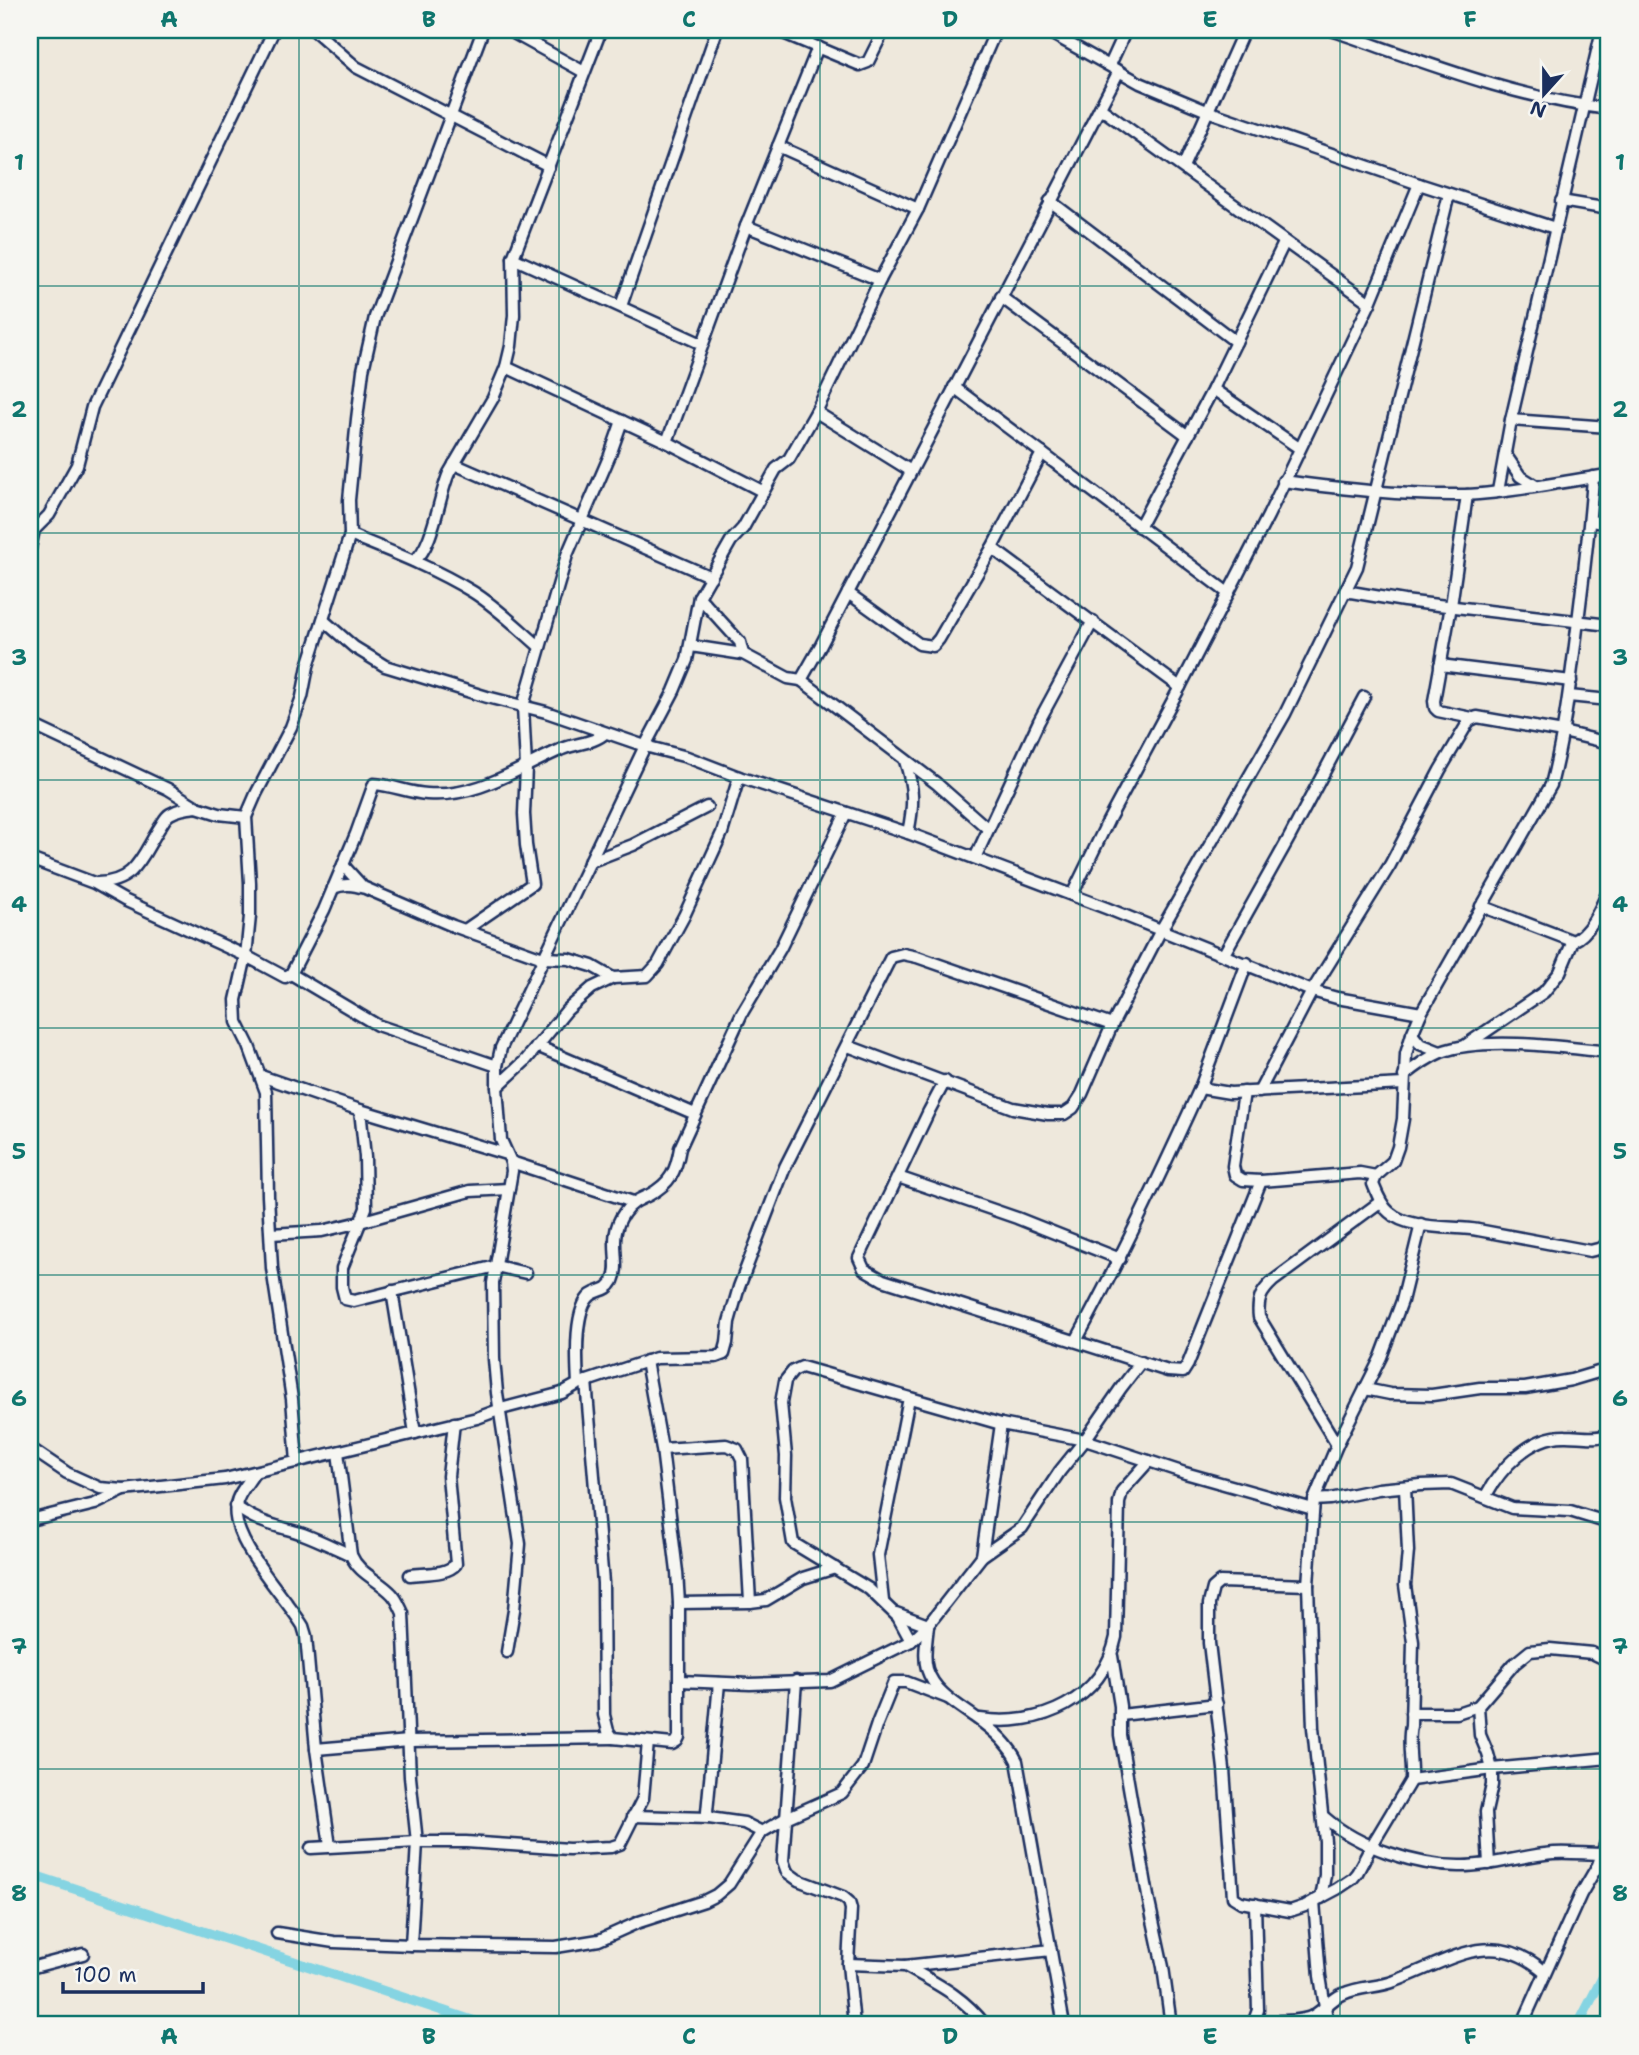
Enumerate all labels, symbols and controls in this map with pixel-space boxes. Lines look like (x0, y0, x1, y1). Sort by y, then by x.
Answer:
text: A (160, 4, 178, 34)
text: B (422, 4, 436, 34)
text: C (682, 4, 696, 34)
text: D (942, 4, 958, 34)
text: E (1202, 4, 1218, 34)
text: F (1463, 4, 1477, 34)
north arrow (1510, 60, 1580, 130)
text: N (1527, 95, 1550, 124)
text: 1 (14, 147, 24, 177)
text: 1 (1615, 147, 1625, 177)
text: 2 (11, 394, 27, 424)
text: 2 (1612, 394, 1628, 424)
text: 3 (11, 642, 27, 672)
text: 3 (1612, 642, 1628, 672)
text: 4 (11, 889, 27, 919)
text: 4 (1612, 889, 1628, 919)
text: 5 (12, 1136, 26, 1166)
text: 5 (1613, 1136, 1627, 1166)
text: 6 (11, 1383, 27, 1413)
text: 6 (1612, 1383, 1628, 1413)
text: 7 (11, 1631, 27, 1661)
text: 7 (1612, 1631, 1628, 1661)
text: 8 (11, 1878, 27, 1908)
text: 8 (1612, 1878, 1628, 1908)
scale bar (63, 1950, 203, 1994)
text: 100 m (74, 1961, 137, 1989)
text: A (160, 2021, 178, 2051)
text: B (422, 2021, 436, 2051)
text: C (682, 2021, 696, 2051)
text: D (942, 2021, 958, 2051)
text: E (1202, 2021, 1218, 2051)
text: F (1463, 2021, 1477, 2051)

